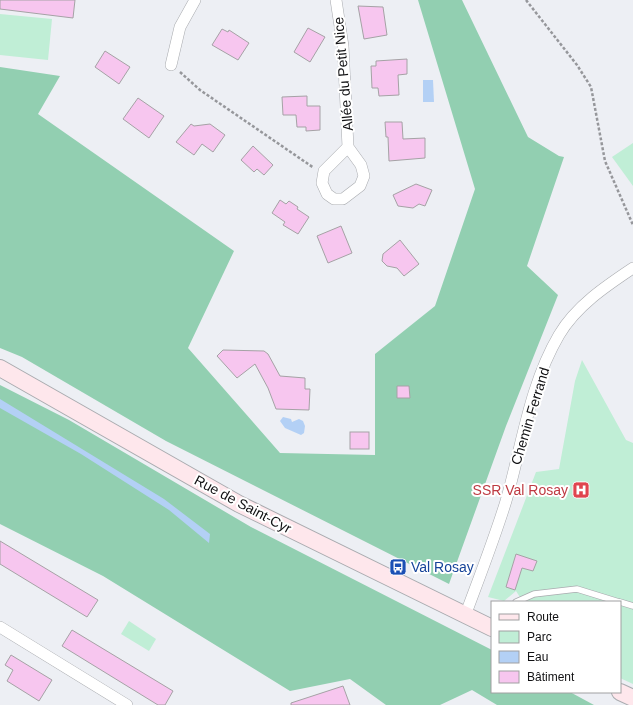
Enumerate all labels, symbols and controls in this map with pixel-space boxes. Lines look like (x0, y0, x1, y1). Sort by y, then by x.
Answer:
street label: Allée du Petit Nice (330, 16, 356, 132)
street label: Chemin Ferrand (508, 365, 552, 467)
street label: Rue de Saint-Cyr (192, 472, 294, 536)
hospital icon: SSR Val Rosay (571, 480, 591, 500)
place label: SSR Val Rosay (473, 482, 568, 498)
bus stop icon: Val Rosay (388, 557, 408, 577)
place label: Val Rosay (411, 559, 474, 575)
legend (491, 601, 621, 693)
text: Route (527, 610, 559, 624)
text: Parc (527, 630, 552, 644)
text: Eau (527, 650, 548, 664)
text: Bâtiment (527, 670, 575, 684)

